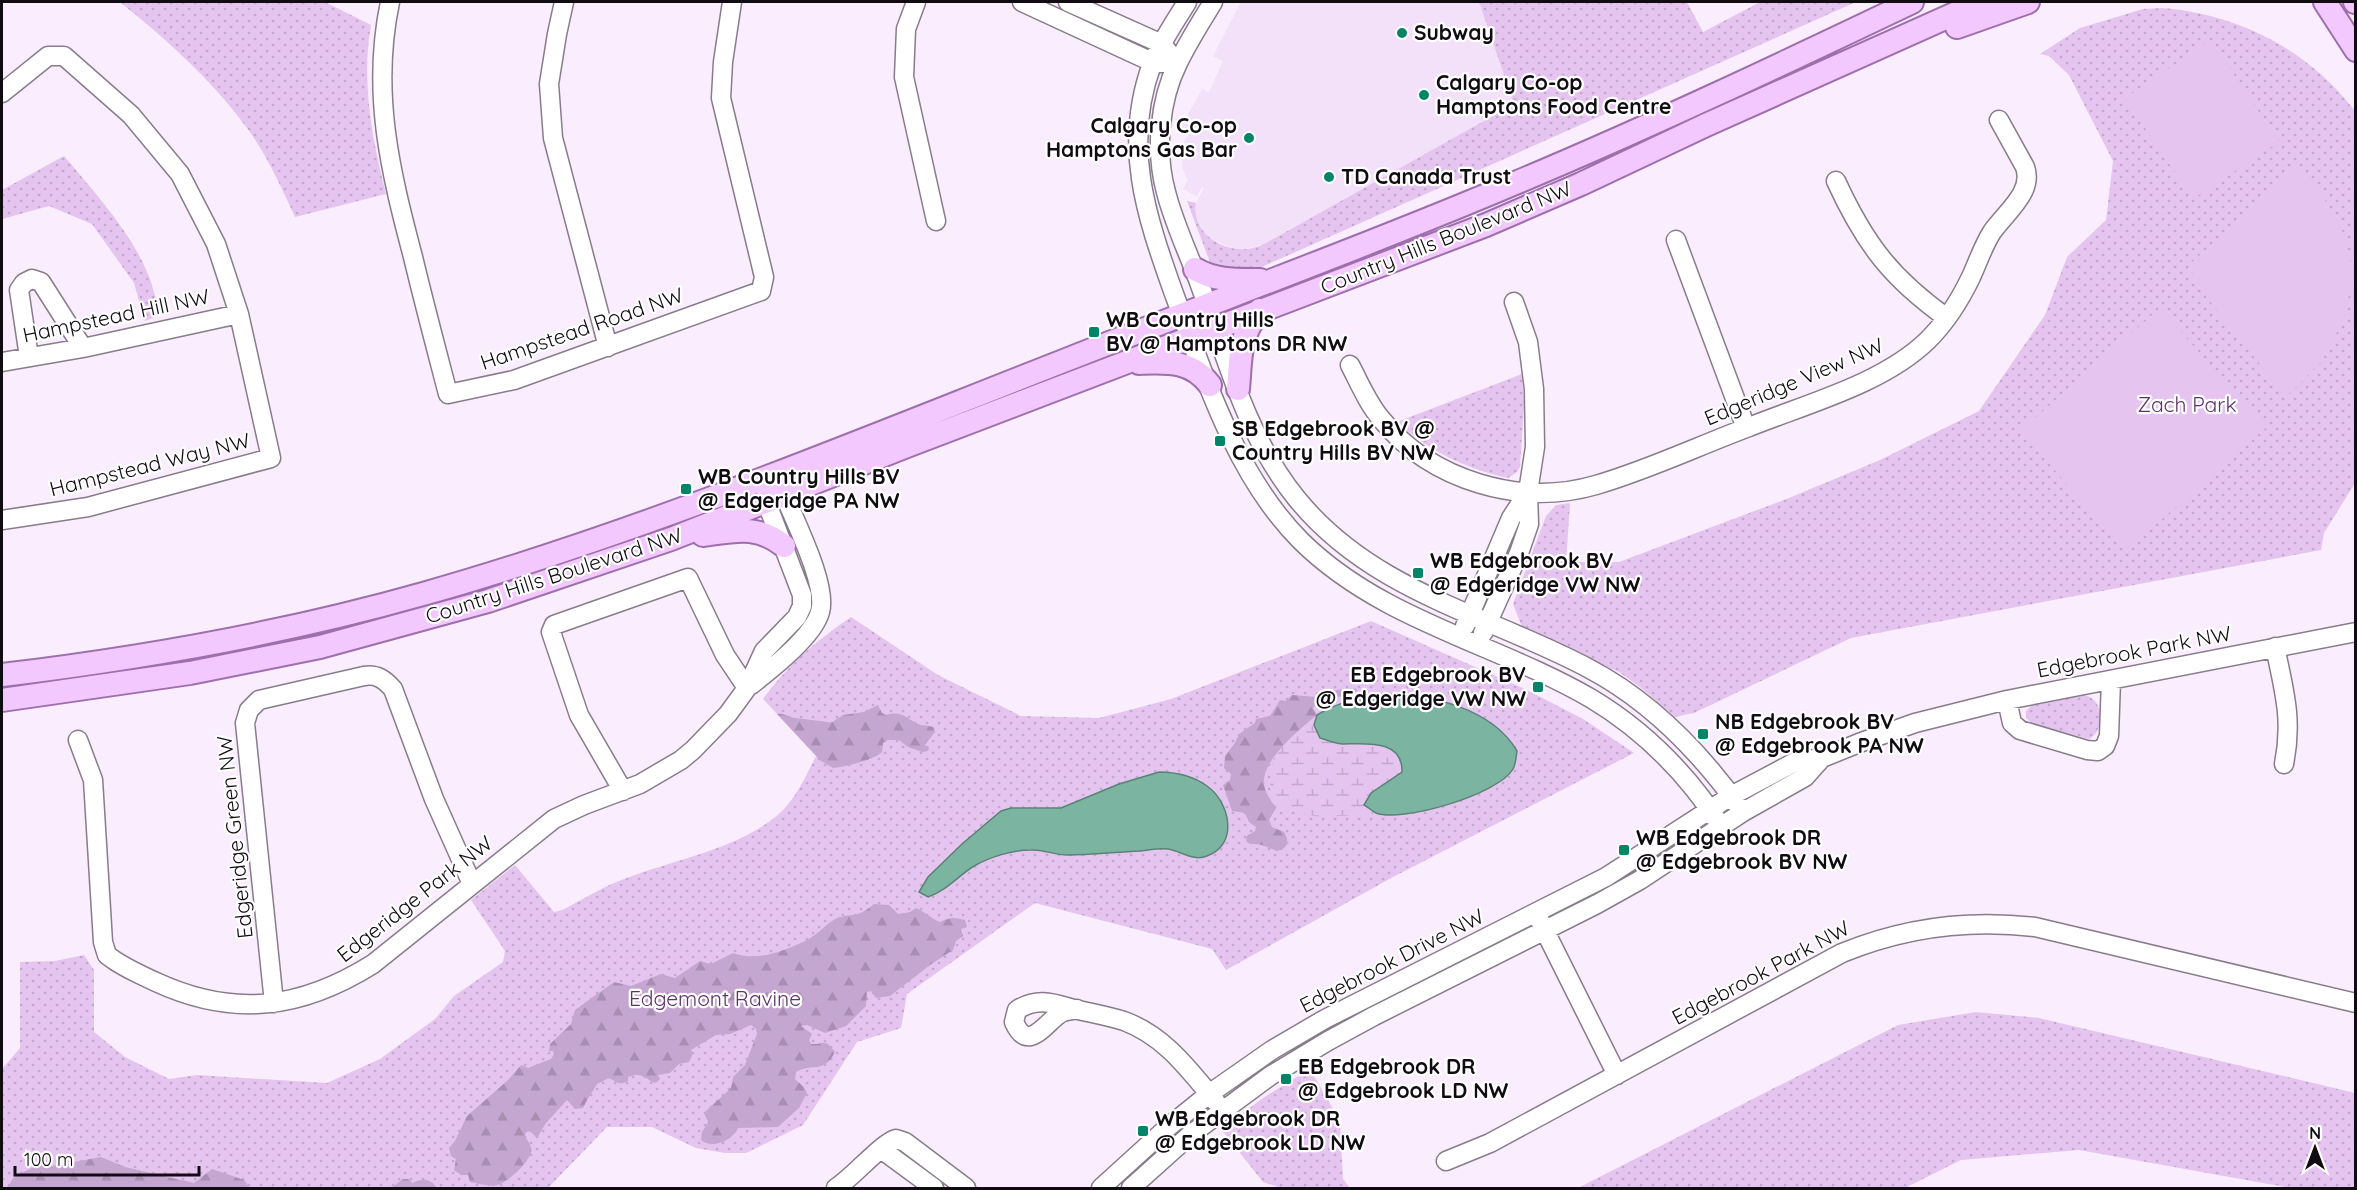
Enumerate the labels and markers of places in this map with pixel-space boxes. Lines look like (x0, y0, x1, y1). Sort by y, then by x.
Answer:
place label: Subway (1414, 19, 1494, 45)
marker: Subway (1395, 26, 1409, 40)
place label: Calgary Co-op Hamptons Food Centre (1436, 69, 1671, 119)
marker: Calgary Co-op Hamptons Food Centre (1417, 88, 1431, 102)
place label: Calgary Co-op Hamptons Gas Bar (1046, 112, 1237, 162)
marker: Calgary Co-op Hamptons Gas Bar (1242, 131, 1256, 145)
place label: TD Canada Trust (1341, 163, 1511, 189)
marker: TD Canada Trust (1322, 170, 1336, 184)
place label: WB Country Hills BV @ Hamptons DR NW (1106, 306, 1348, 356)
marker: WB Country Hills BV @ Hamptons DR NW (1087, 325, 1101, 339)
place label: SB Edgebrook BV @ Country Hills BV NW (1232, 415, 1436, 465)
marker: SB Edgebrook BV @ Country Hills BV NW (1213, 434, 1227, 448)
place label: WB Country Hills BV @ Edgeridge PA NW (698, 463, 900, 513)
marker: WB Country Hills BV @ Edgeridge PA NW (679, 482, 693, 496)
place label: WB Edgebrook BV @ Edgeridge VW NW (1430, 547, 1640, 597)
marker: WB Edgebrook BV @ Edgeridge VW NW (1411, 566, 1425, 580)
place label: EB Edgebrook BV @ Edgeridge VW NW (1316, 661, 1526, 711)
marker: EB Edgebrook BV @ Edgeridge VW NW (1531, 680, 1545, 694)
place label: NB Edgebrook BV @ Edgebrook PA NW (1715, 708, 1924, 758)
marker: NB Edgebrook BV @ Edgebrook PA NW (1696, 727, 1710, 741)
place label: WB Edgebrook DR @ Edgebrook BV NW (1636, 824, 1848, 874)
marker: WB Edgebrook DR @ Edgebrook BV NW (1617, 843, 1631, 857)
place label: EB Edgebrook DR @ Edgebrook LD NW (1298, 1053, 1509, 1103)
marker: EB Edgebrook DR @ Edgebrook LD NW (1279, 1072, 1293, 1086)
place label: WB Edgebrook DR @ Edgebrook LD NW (1155, 1105, 1366, 1155)
marker: WB Edgebrook DR @ Edgebrook LD NW (1136, 1124, 1150, 1138)

